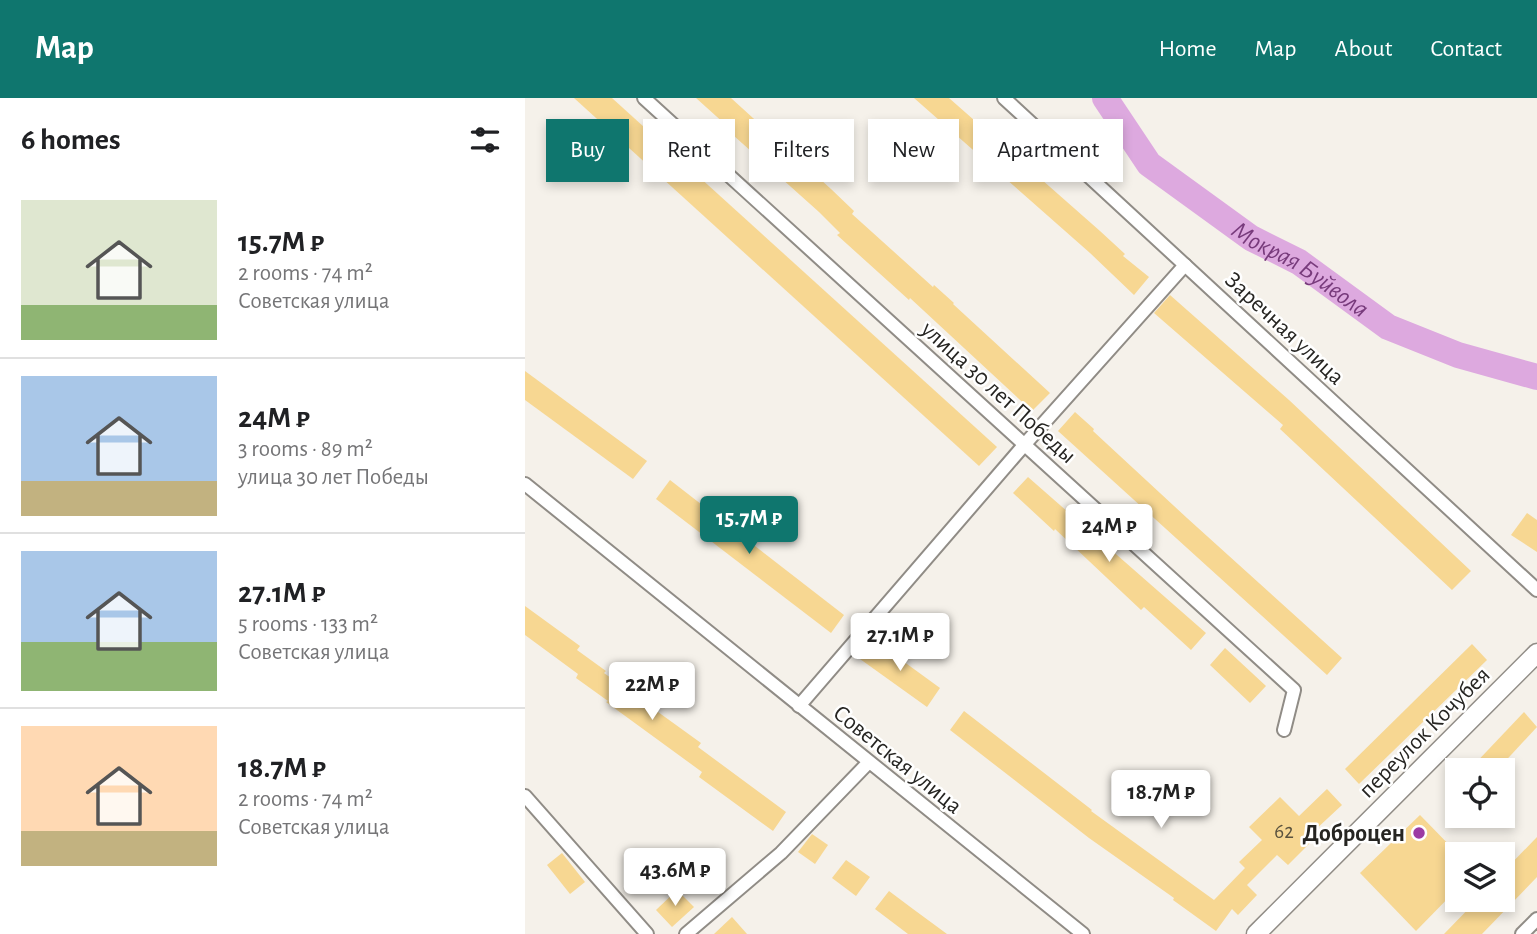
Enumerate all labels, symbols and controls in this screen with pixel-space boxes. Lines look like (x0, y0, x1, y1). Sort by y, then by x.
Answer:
text: Map (35, 32, 94, 65)
text: Home (1159, 37, 1217, 61)
text: Map (1255, 37, 1297, 61)
text: About (1335, 37, 1392, 61)
text: Contact (1430, 37, 1502, 61)
chip: Buy (546, 119, 629, 182)
chip: Rent (643, 119, 735, 182)
chip: Filters (749, 119, 854, 182)
chip: New (868, 119, 959, 182)
chip: Apartment (973, 119, 1123, 182)
icon: filters (466, 121, 504, 159)
text: 6 homes (21, 125, 121, 155)
water label: Мокрая Буйвола (1227, 217, 1373, 322)
text: 15.7M ₽ (238, 227, 324, 257)
icon: home (77, 228, 161, 312)
text: 2 rooms · 74 m² (238, 262, 373, 285)
street label: Заречная улица (1220, 268, 1349, 390)
text: Советская улица (238, 290, 389, 313)
street label: улица 30 лет Победы (916, 317, 1080, 468)
text: 24M ₽ (238, 403, 310, 433)
icon: home (77, 404, 161, 488)
text: 3 rooms · 89 m² (238, 438, 373, 461)
text: улица 30 лет Победы (238, 466, 429, 489)
pin: 15.7M ₽ (684, 496, 814, 556)
pin: 24M ₽ (1060, 504, 1158, 564)
text: 15.7M ₽ (716, 507, 782, 530)
text: 24M ₽ (1082, 515, 1136, 538)
text: 27.1M ₽ (238, 578, 325, 608)
icon: home (77, 579, 161, 663)
text: 5 rooms · 133 m² (238, 613, 378, 636)
pin: 27.1M ₽ (835, 614, 965, 673)
text: 27.1M ₽ (867, 624, 933, 647)
text: Советская улица (238, 641, 389, 664)
pin: 22M ₽ (603, 662, 701, 722)
street label: переулок Кочубея (1355, 663, 1495, 803)
text: 22M ₽ (625, 673, 679, 696)
street label: Советская улица (828, 701, 966, 819)
text: 18.7M ₽ (238, 753, 326, 783)
icon: home (77, 754, 161, 838)
map controls (1445, 758, 1515, 912)
button: locate (1445, 758, 1515, 828)
pin: 18.7M ₽ (1096, 770, 1226, 830)
text: 18.7M ₽ (1127, 781, 1195, 804)
text: 2 rooms · 74 m² (238, 788, 373, 811)
text: Советская улица (238, 816, 389, 839)
house number: 62 (1274, 821, 1294, 842)
place label: Доброцен (1302, 822, 1405, 846)
marker: Доброцен (1411, 825, 1427, 841)
button: layers (1445, 842, 1515, 912)
pin: 43.6M ₽ (610, 848, 740, 908)
text: 43.6M ₽ (640, 859, 710, 882)

